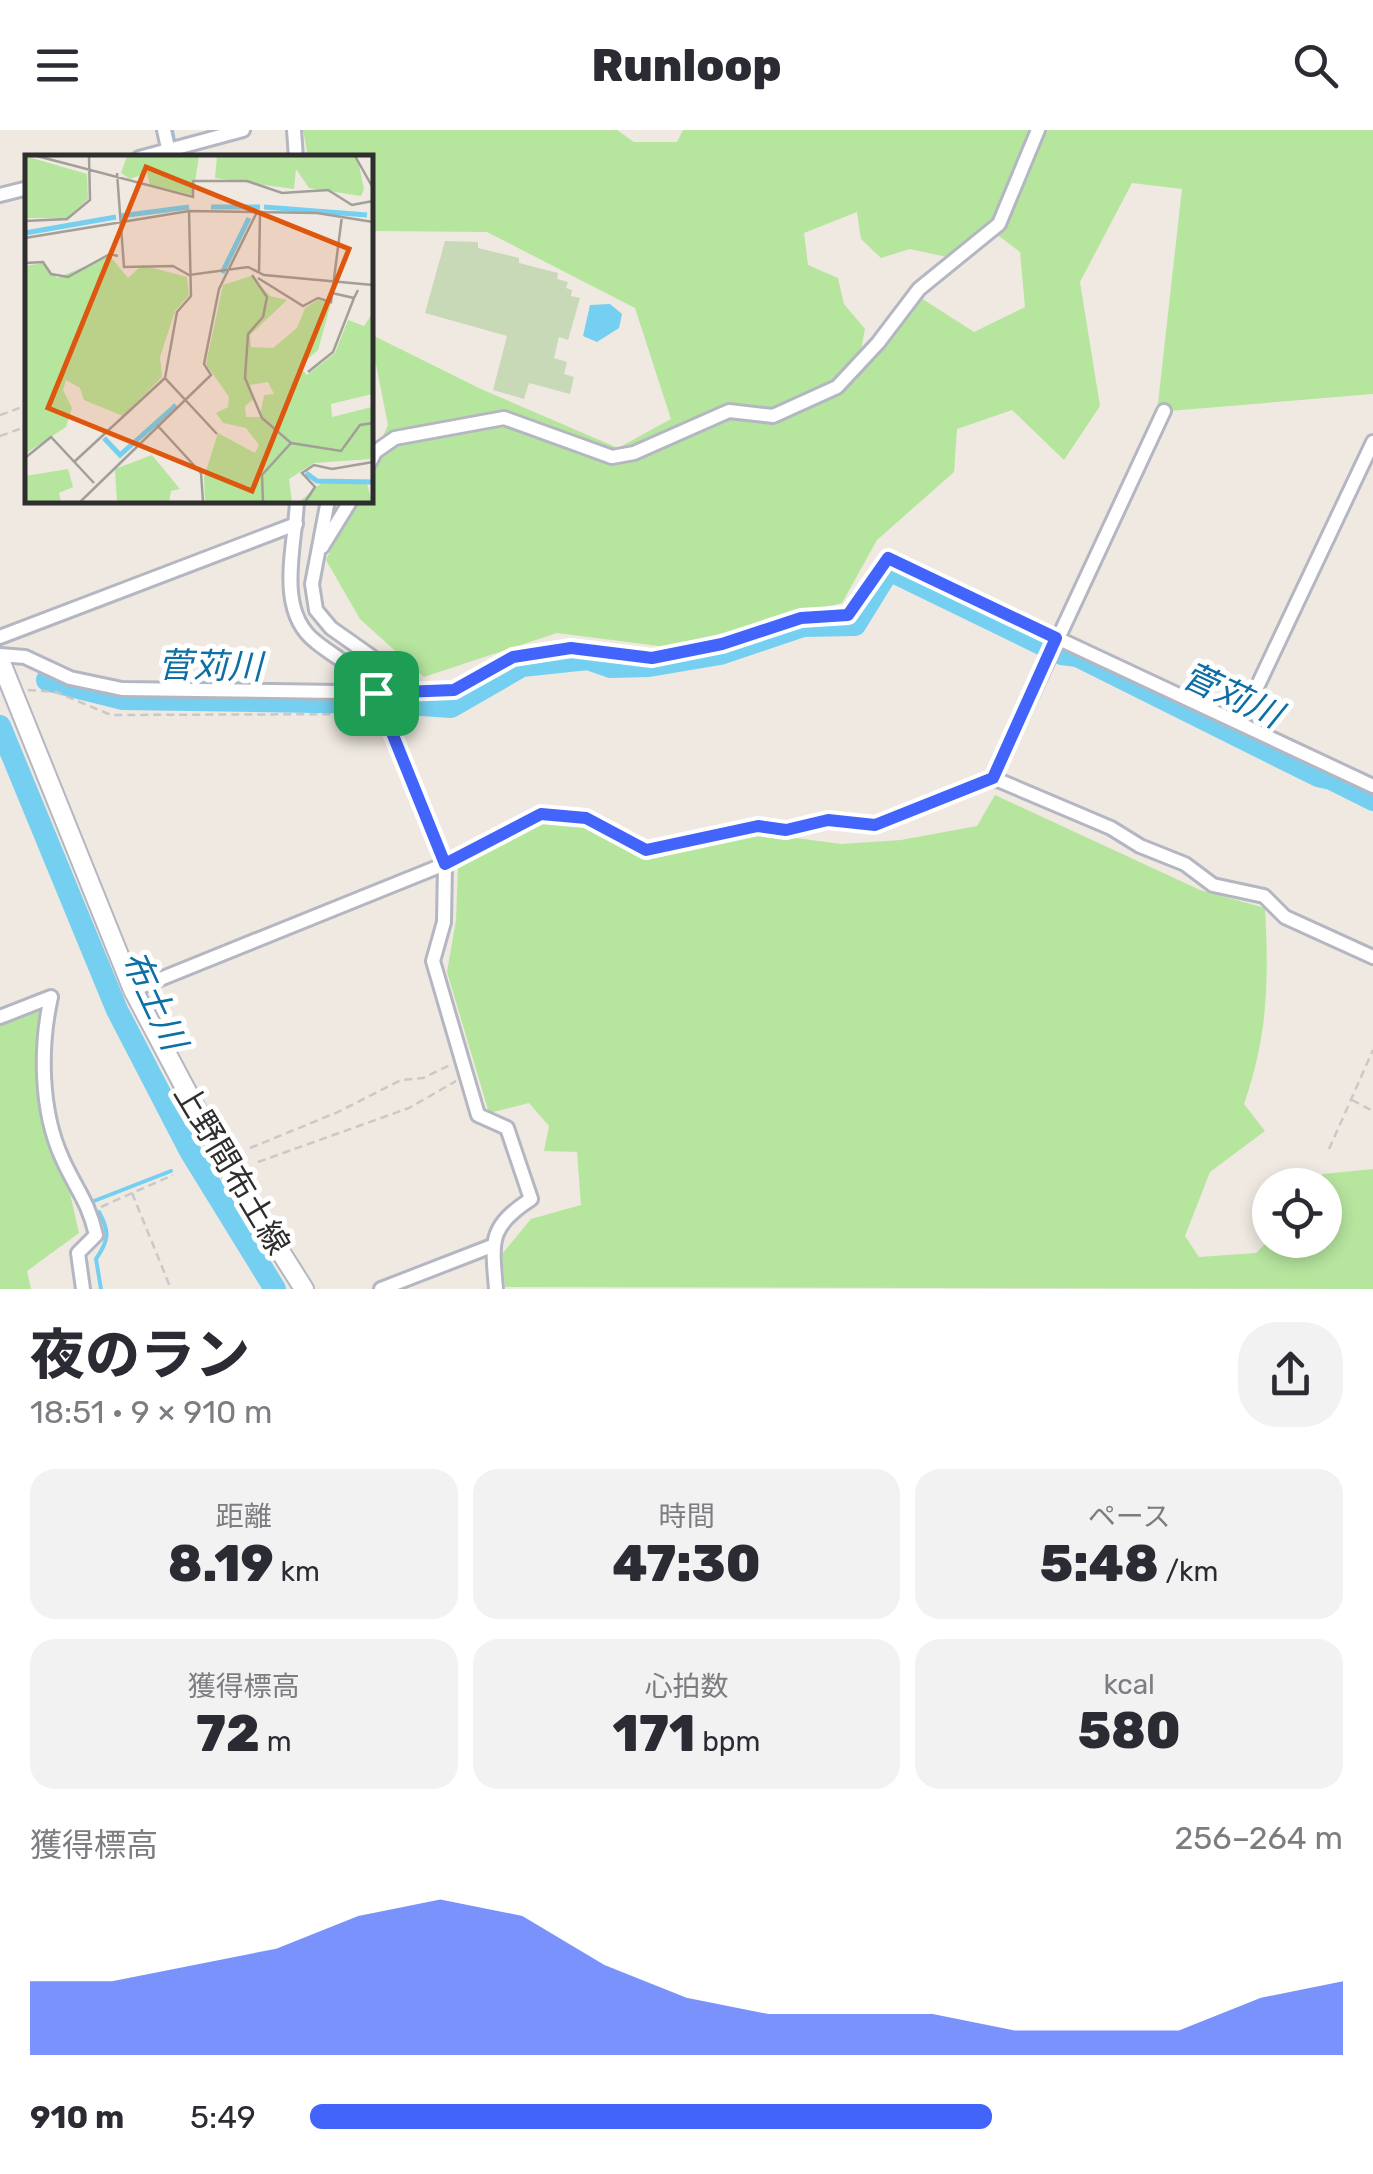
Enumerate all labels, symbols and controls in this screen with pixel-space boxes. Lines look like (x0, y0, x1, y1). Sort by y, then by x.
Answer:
icon: menu (30, 38, 85, 93)
icon: search (1288, 38, 1343, 93)
text: Runloop (591, 39, 782, 92)
inset map (25, 155, 372, 502)
water label: 菅苅川 (157, 644, 267, 688)
pin (334, 651, 419, 736)
water label: 菅苅川 (1176, 654, 1292, 738)
icon: arrive (349, 666, 404, 721)
water label: 布土川 (113, 944, 197, 1060)
street label: 上野間布土線 (166, 1077, 298, 1261)
map controls (1252, 1168, 1342, 1258)
button: locate (1252, 1168, 1342, 1258)
button: share (1238, 1322, 1343, 1427)
text: 夜のラン (30, 1323, 250, 1388)
text: 18:51 · 9 × 910 m (30, 1393, 273, 1431)
text: 距離 (216, 1500, 272, 1533)
text: 時間 (658, 1500, 715, 1533)
text: ペース (1088, 1500, 1170, 1533)
text: 8.19 (168, 1534, 274, 1594)
text: 47:30 (612, 1534, 761, 1594)
text: 5:48 (1040, 1534, 1159, 1594)
text: km (274, 1555, 320, 1588)
text: /km (1159, 1555, 1218, 1588)
text: kcal (1103, 1668, 1155, 1701)
text: 獲得標高 (188, 1670, 300, 1703)
text: 心拍数 (644, 1670, 729, 1703)
text: 580 (1078, 1701, 1181, 1761)
text: 72 (196, 1704, 260, 1764)
text: 171 (613, 1704, 695, 1764)
text: m (260, 1725, 292, 1758)
text: bpm (695, 1725, 760, 1758)
text: 256–264 m (1175, 1819, 1343, 1857)
text: 獲得標高 (30, 1826, 158, 1864)
text: 910 m (30, 2098, 124, 2136)
text: 5:49 (190, 2098, 256, 2136)

